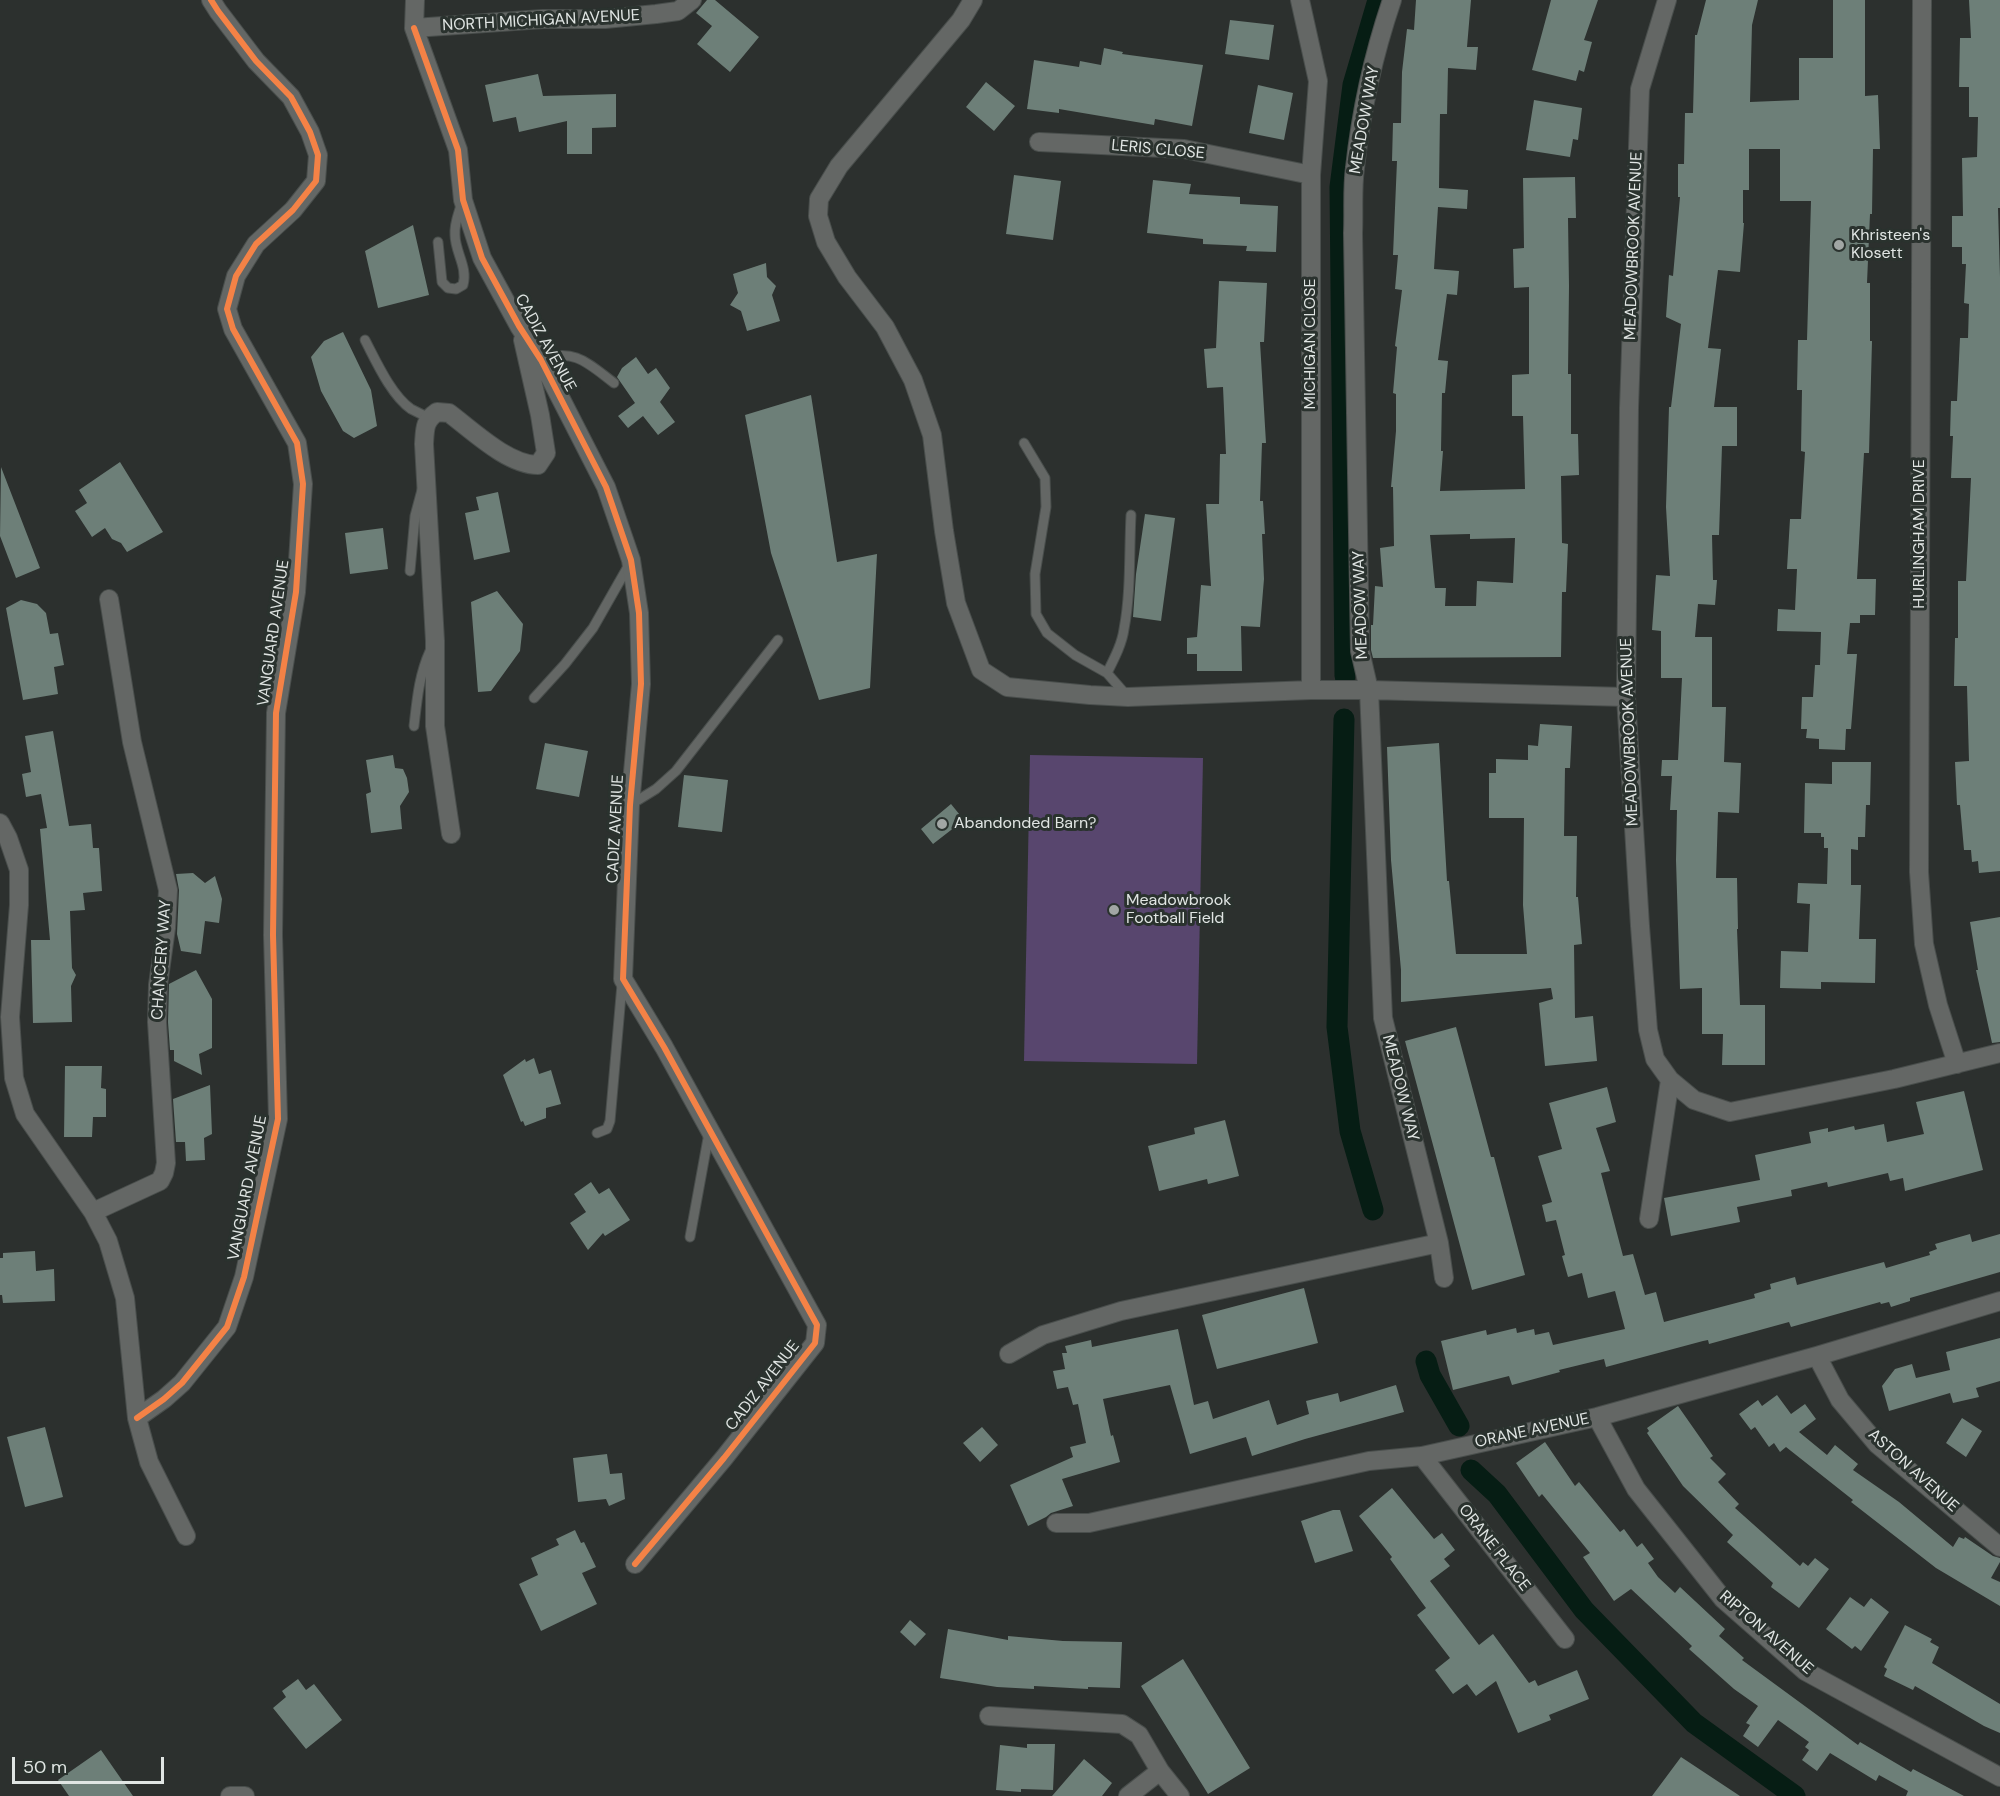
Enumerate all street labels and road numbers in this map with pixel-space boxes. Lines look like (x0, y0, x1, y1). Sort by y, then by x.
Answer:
street label: NORTH MICHIGAN AVENUE (442, 6, 640, 36)
street label: MEADOW WAY (1346, 65, 1384, 175)
street label: LERIS CLOSE (1110, 136, 1206, 164)
street label: MEADOWBROOK AVENUE (1621, 151, 1647, 341)
street label: MICHIGAN CLOSE (1301, 279, 1321, 409)
street label: CADIZ AVENUE (510, 291, 580, 395)
street label: HURLINGHAM DRIVE (1910, 459, 1930, 609)
street label: MEADOW WAY (1350, 550, 1372, 660)
street label: VANGUARD AVENUE (254, 559, 294, 707)
street label: MEADOWBROOK AVENUE (1617, 637, 1643, 827)
street label: CADIZ AVENUE (604, 774, 628, 884)
street label: CHANCERY WAY (148, 899, 176, 1021)
street label: MEADOW WAY (1378, 1033, 1422, 1143)
street label: VANGUARD AVENUE (224, 1114, 272, 1262)
street label: CADIZ AVENUE (722, 1337, 804, 1435)
street label: ORANE AVENUE (1473, 1410, 1591, 1452)
street label: ASTON AVENUE (1864, 1425, 1962, 1517)
street label: ORANE PLACE (1454, 1501, 1534, 1595)
street label: RIPTON AVENUE (1715, 1587, 1817, 1679)

